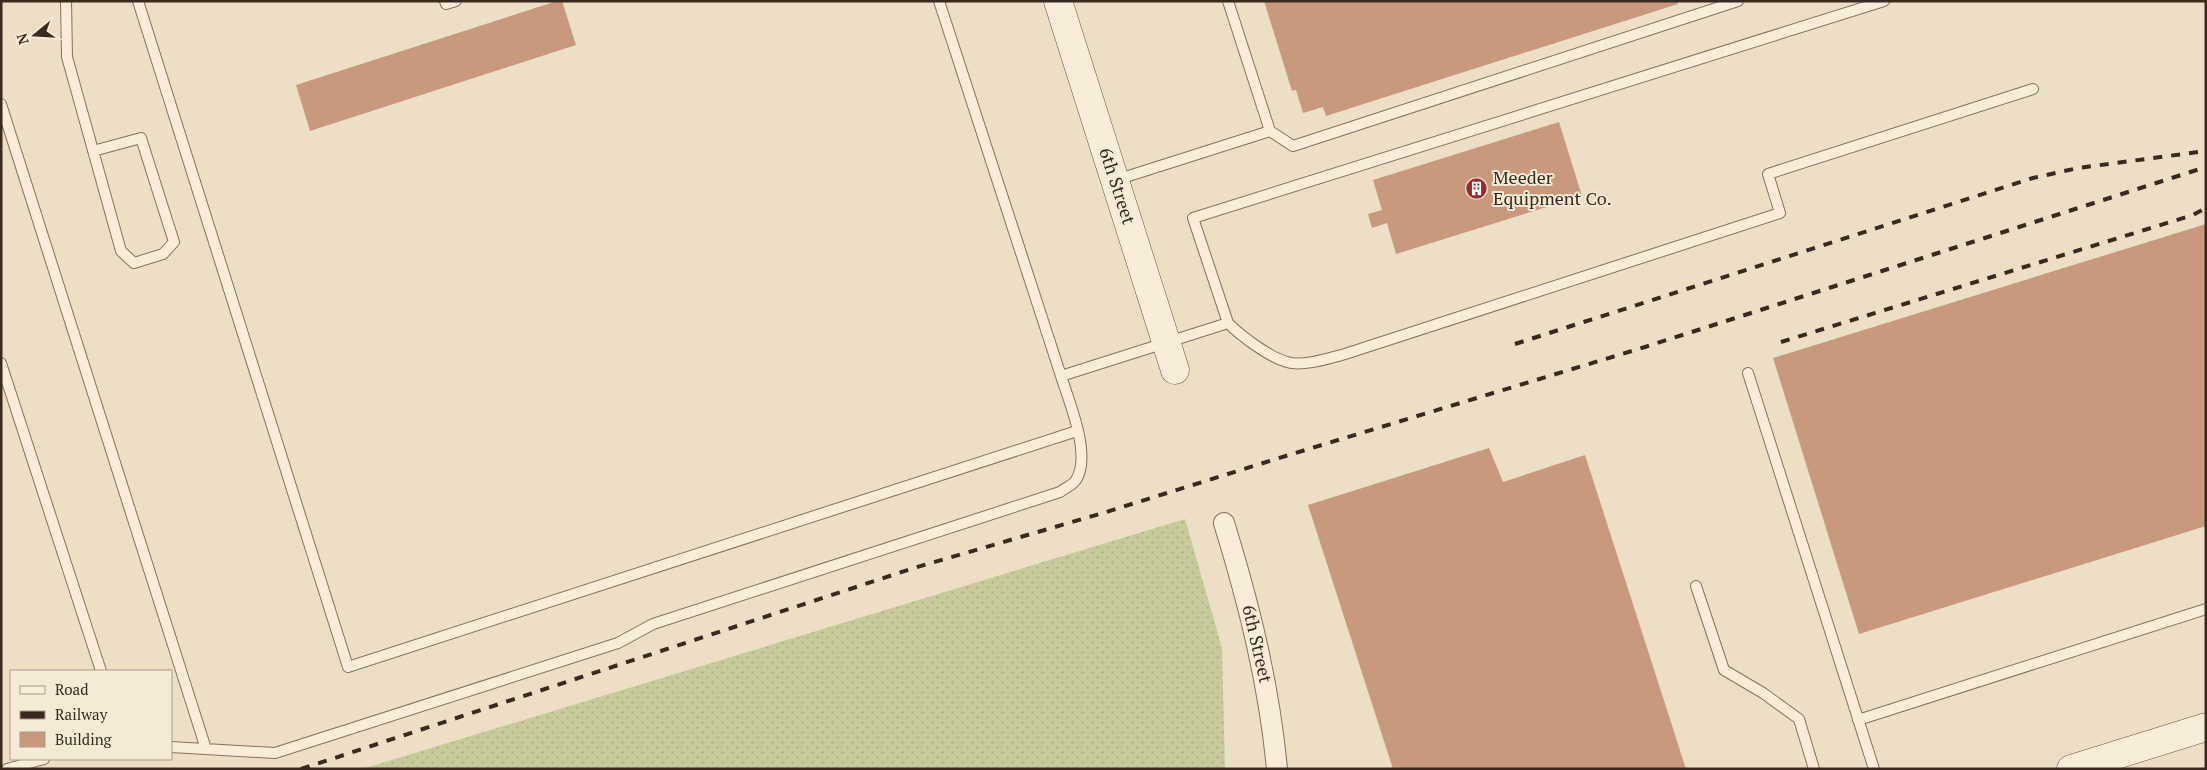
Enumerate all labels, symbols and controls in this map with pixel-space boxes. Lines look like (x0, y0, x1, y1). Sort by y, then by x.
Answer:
north arrow (10, 10, 60, 60)
text: N (11, 31, 33, 47)
street label: 6th Street (1094, 144, 1142, 227)
place label: Meeder Equipment Co. (1493, 165, 1612, 210)
building icon: Meeder Equipment Co. (1465, 176, 1489, 200)
street label: 6th Street (1237, 602, 1279, 685)
legend (10, 670, 172, 760)
text: Road (55, 679, 88, 699)
text: Railway (55, 704, 108, 724)
text: Building (55, 729, 113, 749)

